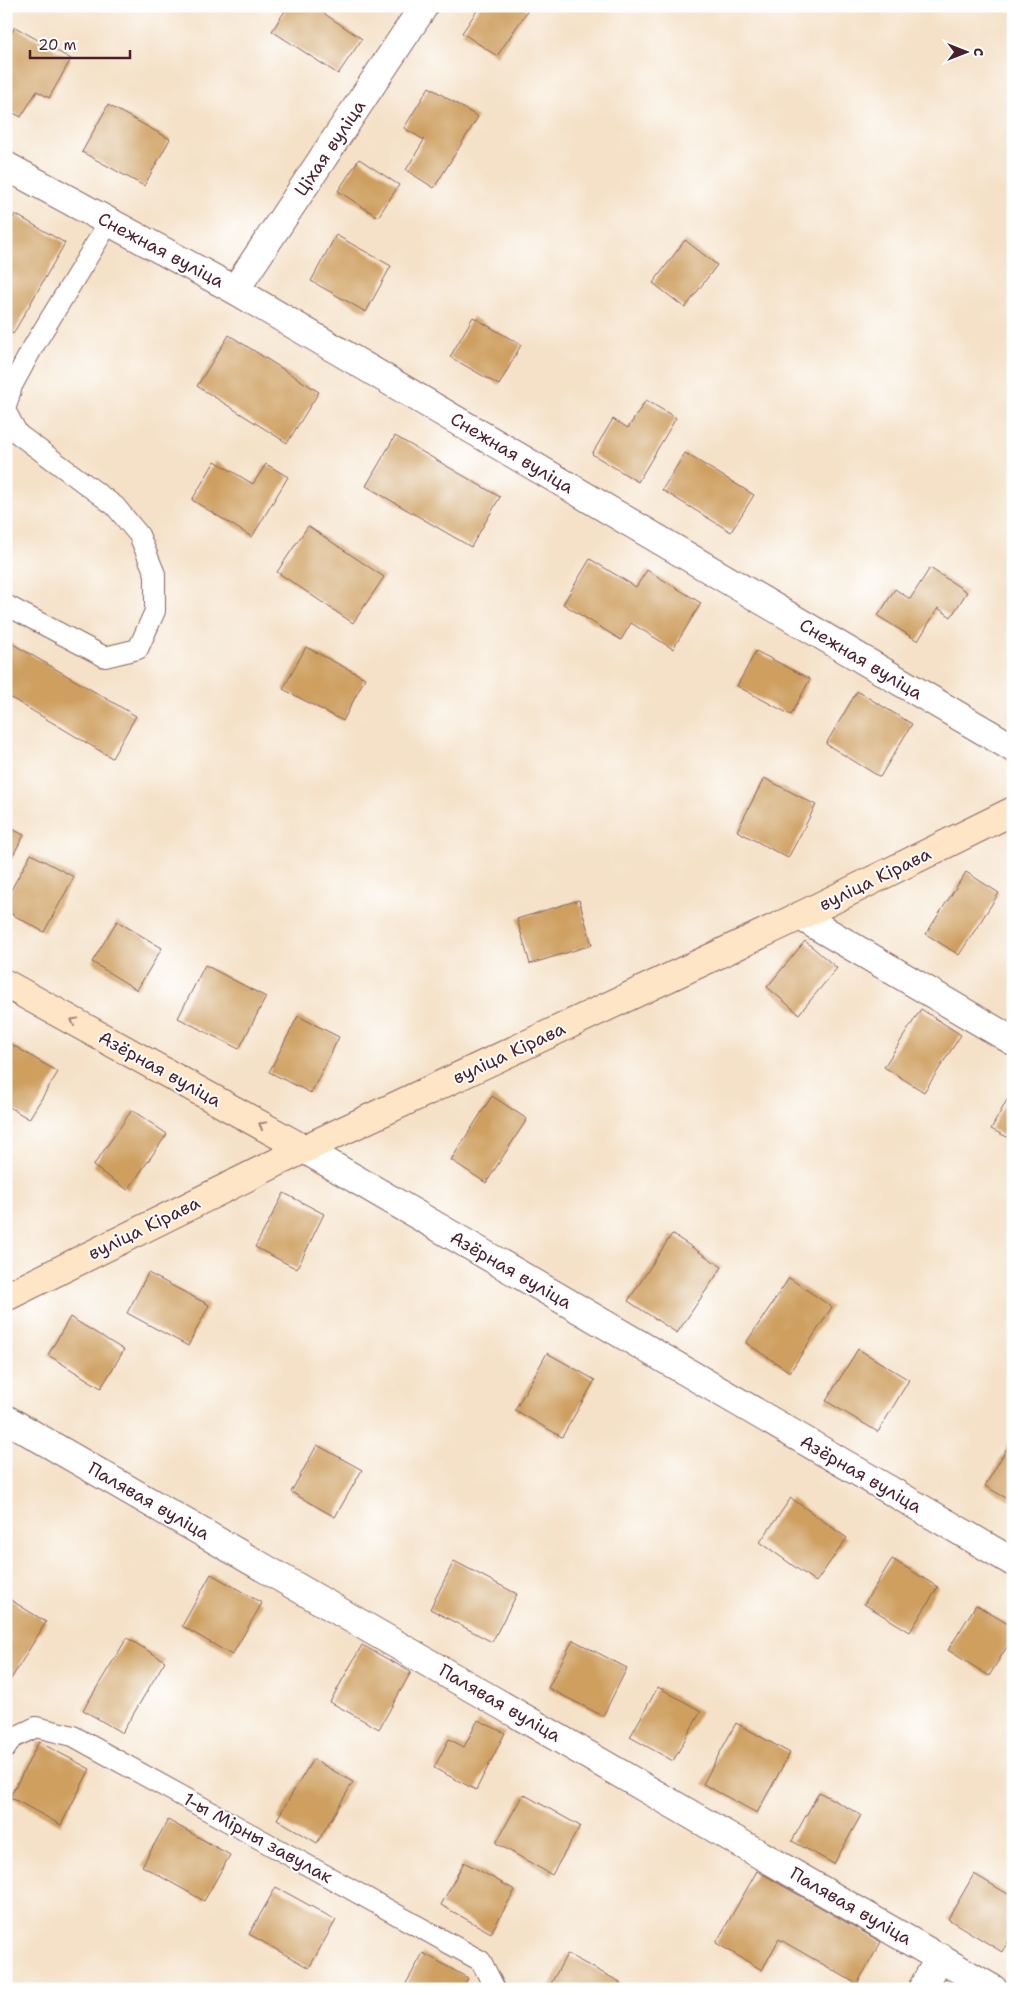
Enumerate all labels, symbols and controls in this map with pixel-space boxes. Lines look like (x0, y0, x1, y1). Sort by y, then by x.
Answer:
scale bar (30, 28, 130, 60)
north arrow (942, 28, 992, 78)
text: 20 m (38, 35, 77, 55)
text: С (970, 48, 988, 56)
street label: Ціхая вуліца (289, 95, 371, 201)
street label: Снежная вуліца (94, 207, 228, 293)
street label: Снежная вуліца (446, 407, 578, 499)
street label: Снежная вуліца (795, 613, 927, 705)
street label: вуліца Кірава (815, 842, 935, 916)
street label: вуліца Кірава (449, 1016, 569, 1090)
one-way arrow (70, 1018, 79, 1028)
street label: Азёрная вуліца (94, 1025, 226, 1113)
one-way arrow (258, 1122, 267, 1132)
street label: вуліца Кірава (84, 1191, 204, 1265)
street label: Азёрная вуліца (446, 1225, 576, 1315)
street label: Азёрная вуліца (796, 1429, 926, 1519)
street label: Палявая вуліца (84, 1456, 214, 1546)
street label: Палявая вуліца (435, 1658, 565, 1748)
street label: 1-ы Мірны завулак (179, 1787, 337, 1889)
street label: Палявая вуліца (786, 1861, 916, 1951)

